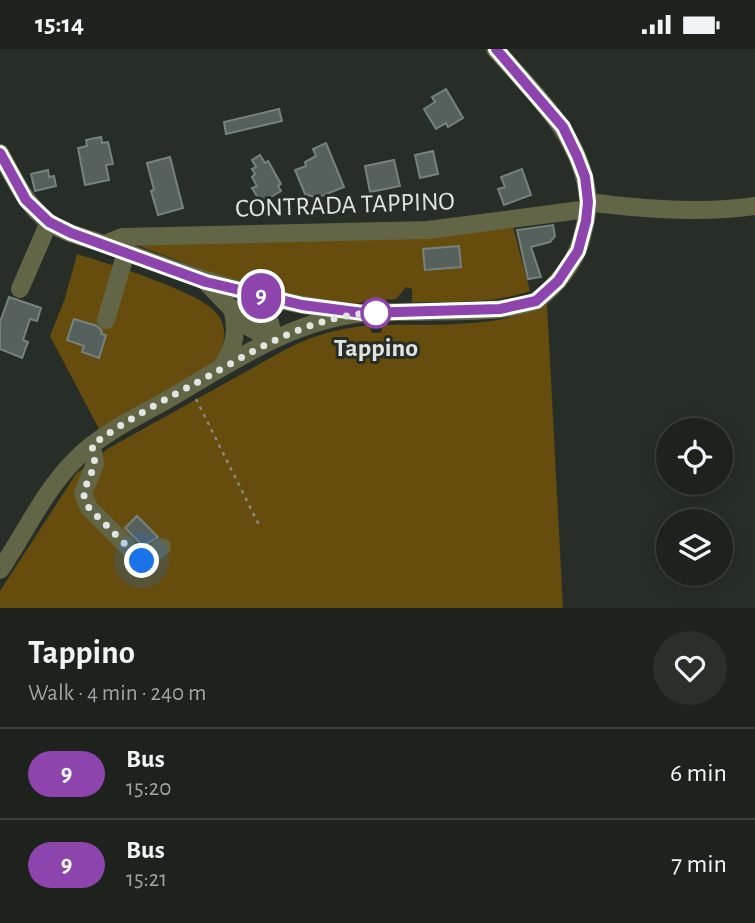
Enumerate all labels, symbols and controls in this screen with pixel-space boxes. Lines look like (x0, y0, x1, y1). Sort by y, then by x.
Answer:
text: 15:14 (35, 11, 84, 37)
street label: CONTRADA TAPPINO (235, 188, 455, 222)
line badge: 9 (238, 273, 284, 319)
text: 9 (255, 284, 267, 308)
marker: Tappino (361, 298, 391, 328)
place label: Tappino (334, 335, 418, 361)
map controls (656, 418, 733, 586)
button: locate (656, 418, 733, 495)
button: layers (656, 509, 733, 586)
your location (124, 543, 159, 578)
button: heart (653, 631, 727, 705)
text: Tappino (28, 637, 135, 670)
text: Walk · 4 min · 240 m (28, 682, 206, 705)
text: Bus (126, 746, 165, 772)
text: 6 min (670, 760, 727, 786)
text: 9 (61, 762, 72, 786)
text: 15:20 (126, 777, 171, 800)
text: Bus (126, 837, 165, 863)
text: 7 min (671, 851, 727, 877)
text: 9 (61, 853, 72, 877)
text: 15:21 (126, 868, 167, 891)

